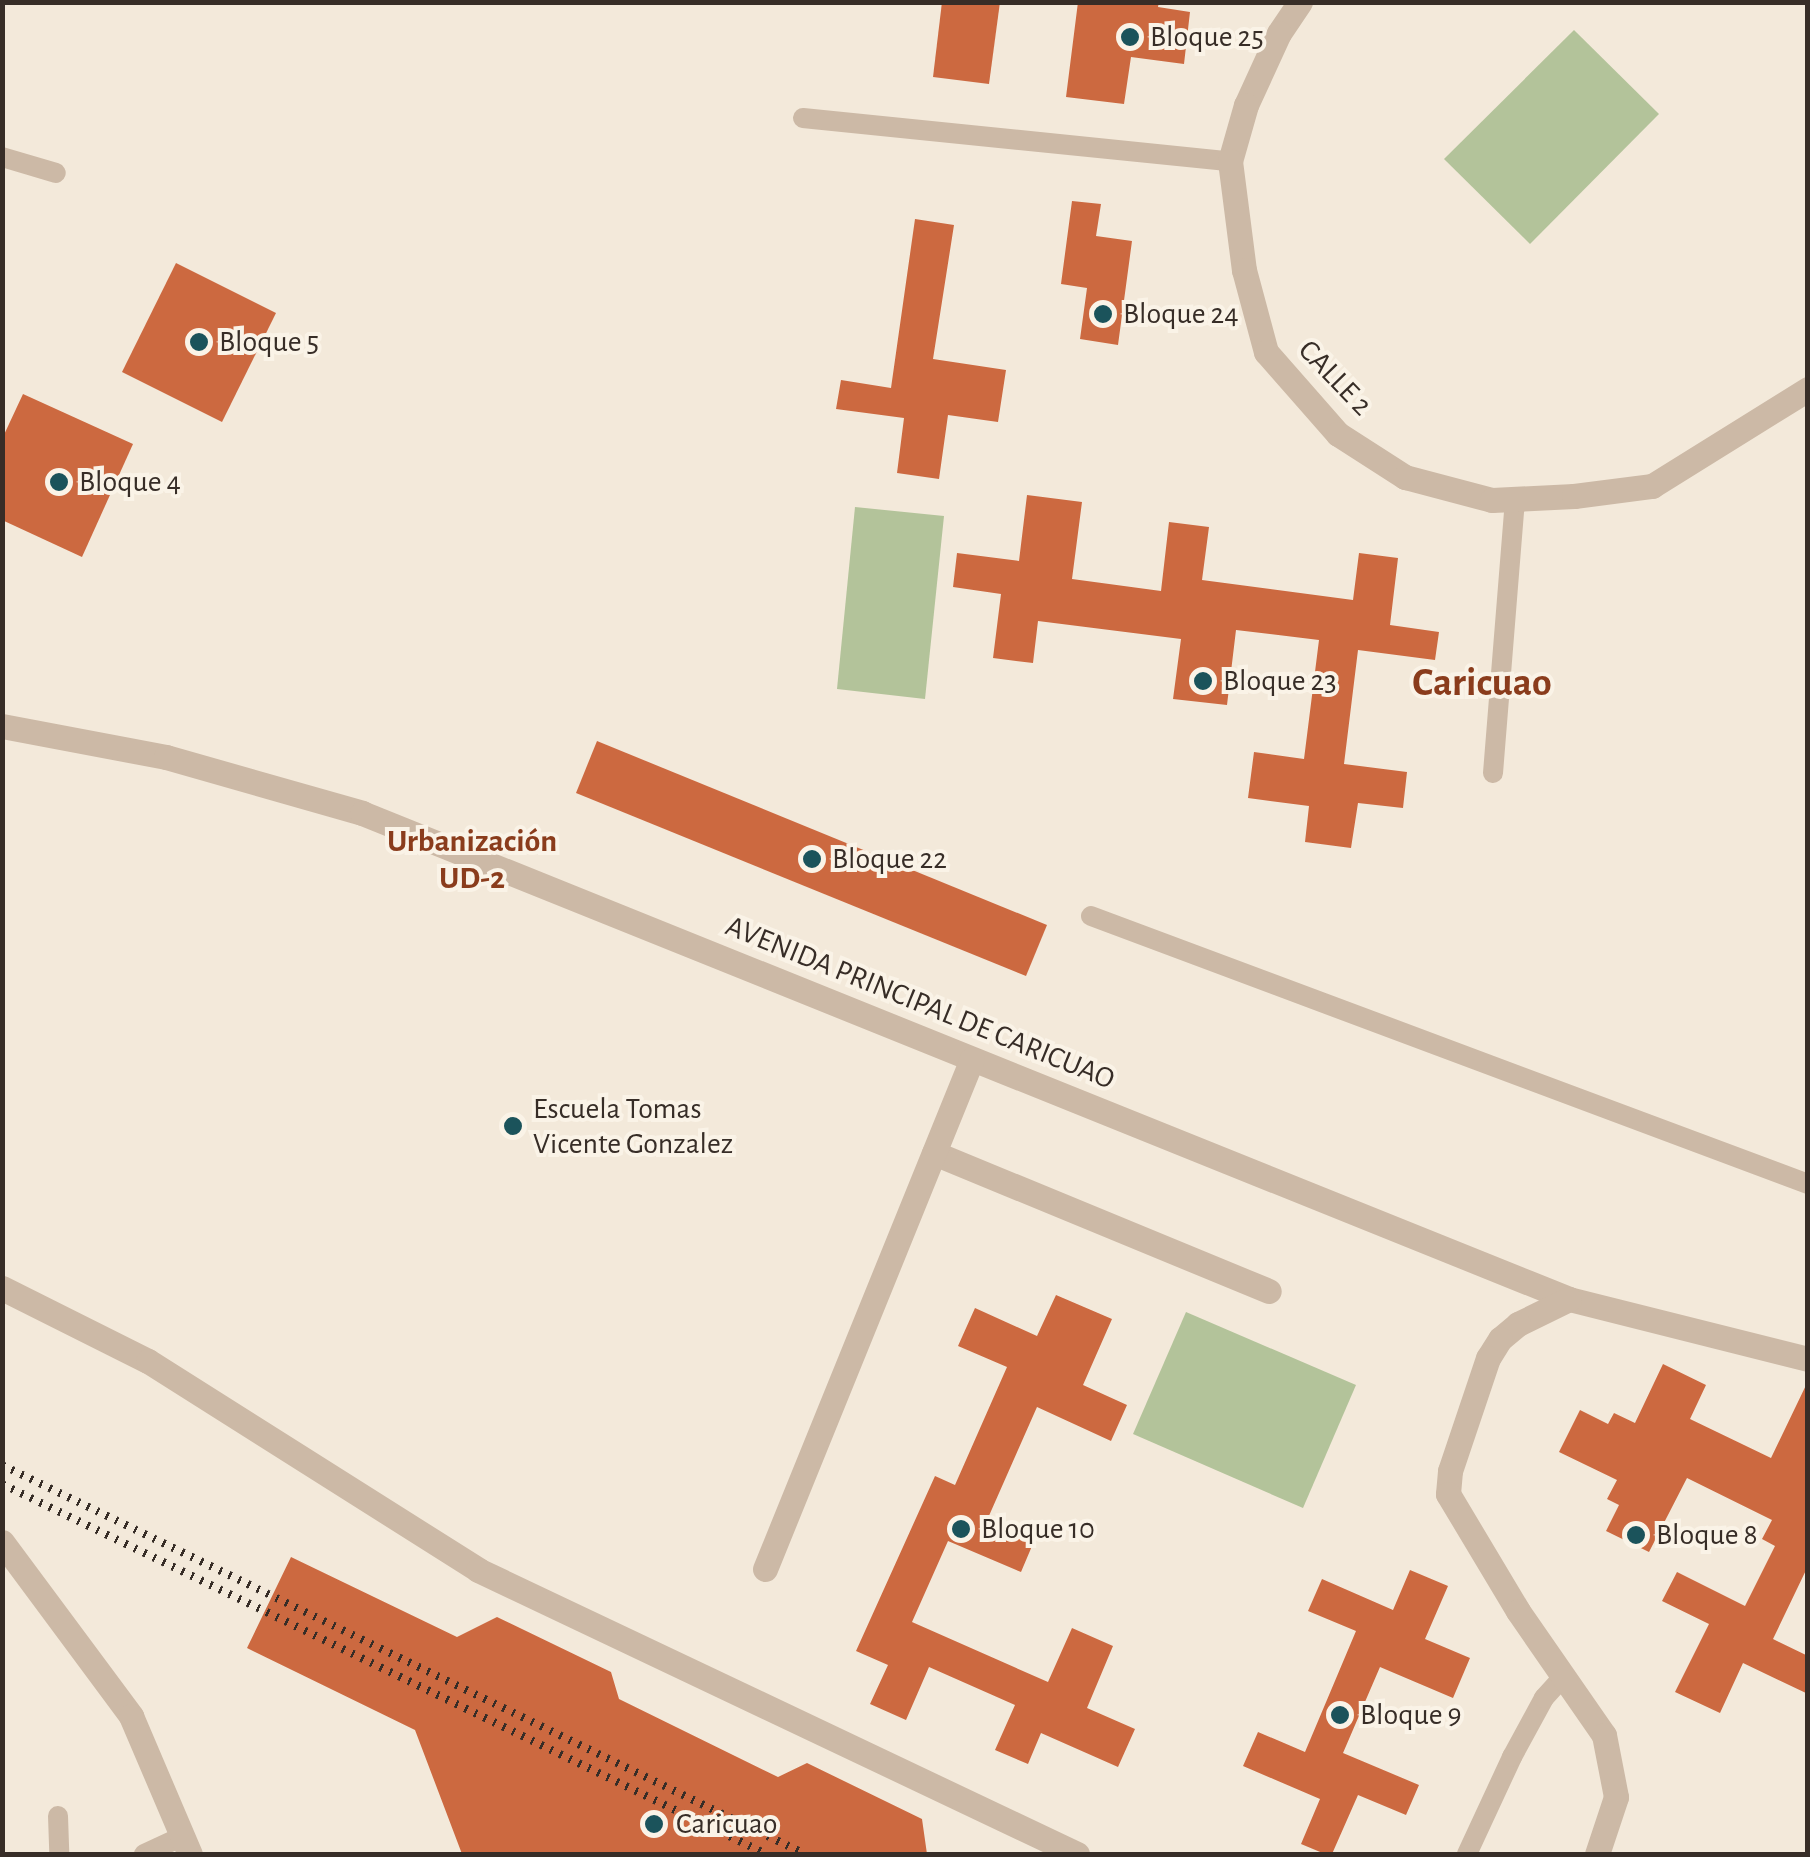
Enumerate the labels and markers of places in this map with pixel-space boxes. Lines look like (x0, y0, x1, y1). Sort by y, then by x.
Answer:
place label: Bloque 25 (1150, 19, 1264, 55)
marker: Bloque 25 (1119, 26, 1141, 48)
place label: Bloque 24 (1123, 296, 1239, 332)
marker: Bloque 24 (1092, 303, 1114, 325)
place label: Bloque 5 (219, 324, 319, 360)
marker: Bloque 5 (188, 331, 210, 353)
place label: Bloque 4 (79, 464, 181, 500)
marker: Bloque 4 (48, 471, 70, 493)
place label: Bloque 23 (1223, 663, 1337, 699)
marker: Bloque 23 (1192, 670, 1214, 692)
place label: Bloque 22 (832, 841, 947, 877)
marker: Bloque 22 (801, 848, 823, 870)
place label: Escuela Tomas Vicente Gonzalez (533, 1091, 733, 1162)
marker: Escuela Tomas Vicente Gonzalez (502, 1115, 524, 1137)
place label: Bloque 10 (981, 1511, 1095, 1547)
place label: Bloque 8 (1656, 1517, 1758, 1553)
marker: Bloque 10 (950, 1518, 972, 1540)
marker: Bloque 8 (1625, 1524, 1647, 1546)
place label: Bloque 9 (1360, 1697, 1462, 1733)
marker: Bloque 9 (1329, 1704, 1351, 1726)
place label: Caricuao (676, 1806, 778, 1842)
marker: Caricuao (641, 1811, 667, 1837)

